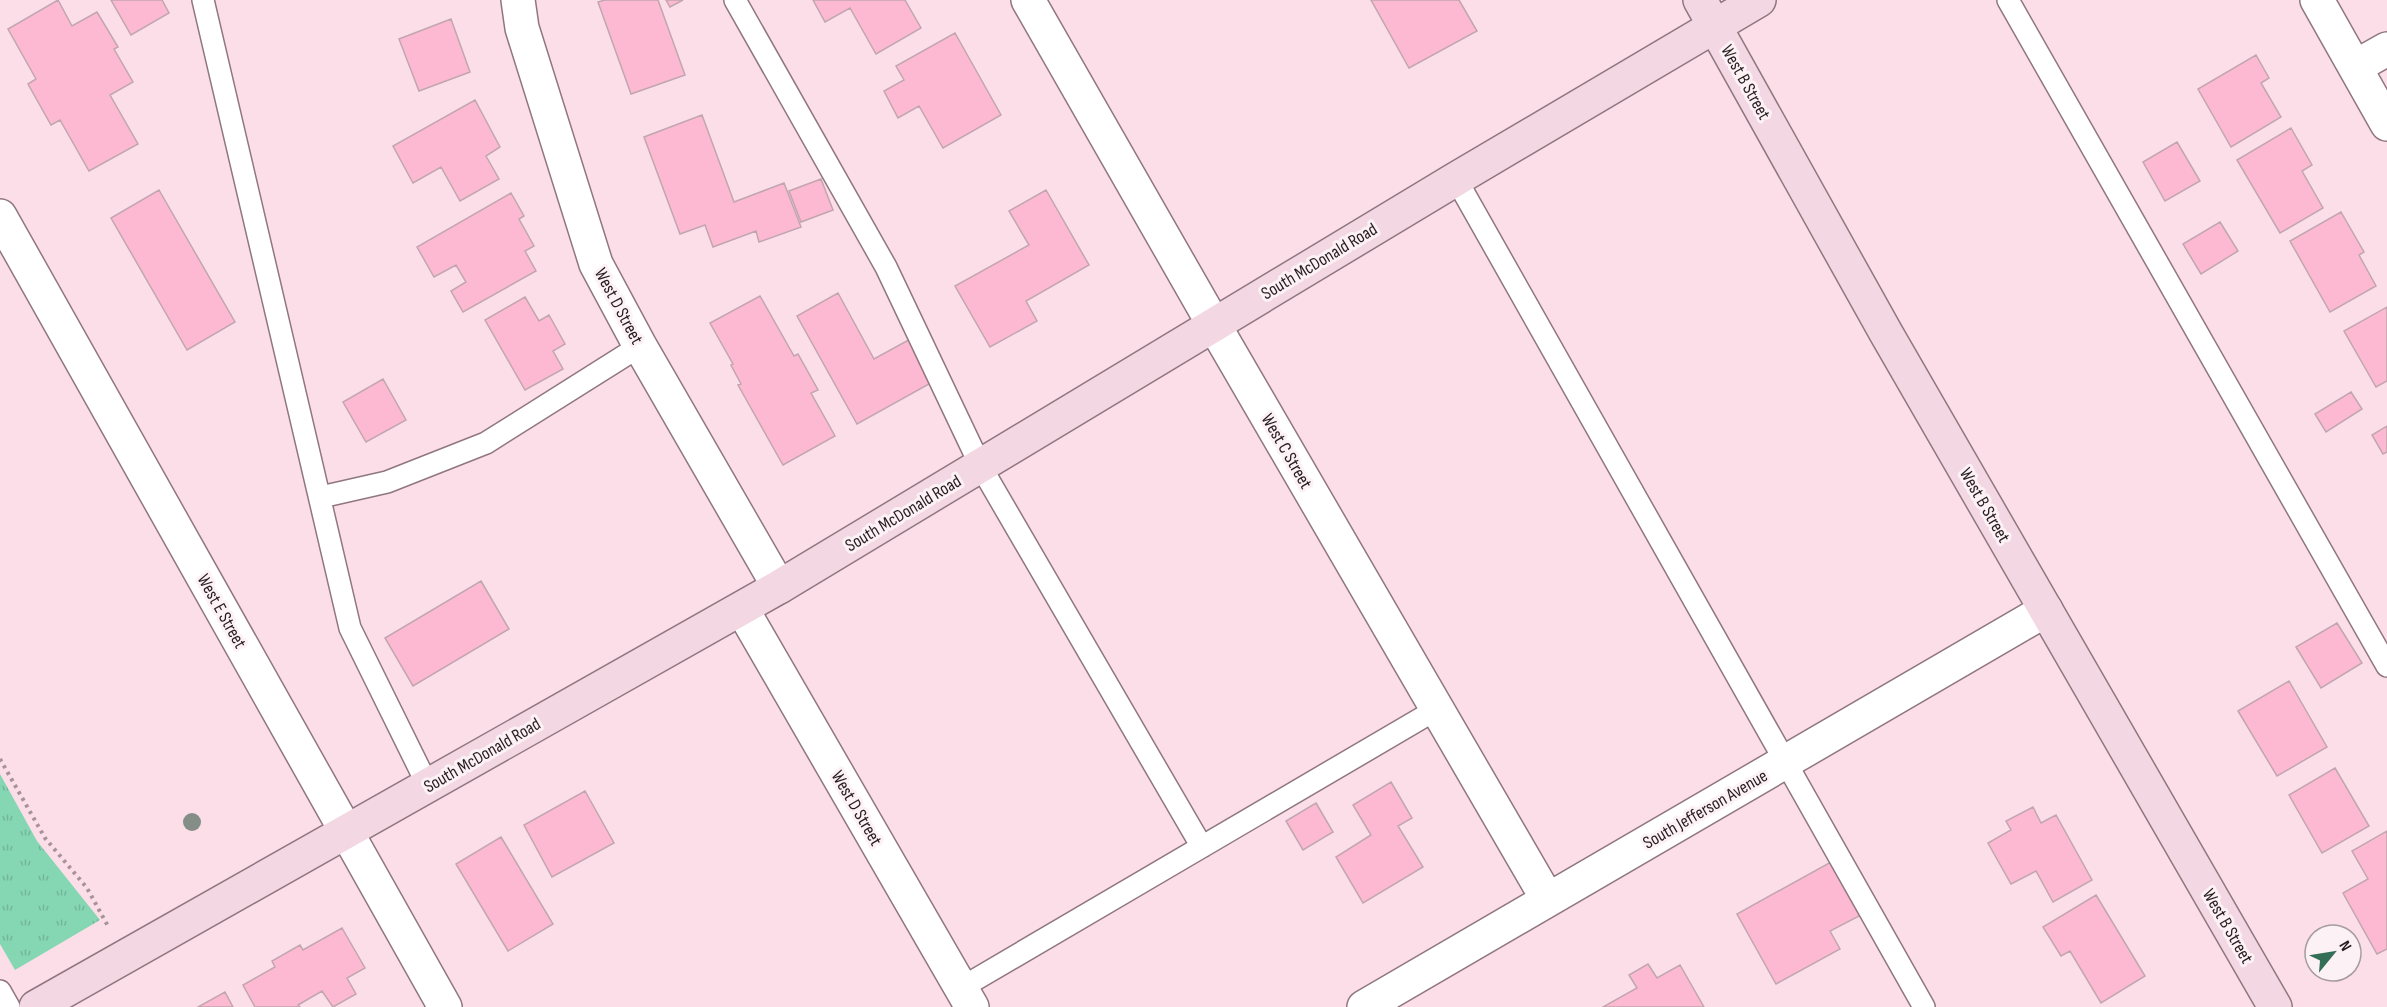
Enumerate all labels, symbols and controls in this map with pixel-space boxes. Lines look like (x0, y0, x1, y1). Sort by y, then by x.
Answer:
street label: West B Street (1716, 41, 1775, 124)
street label: South McDonald Road (1258, 219, 1381, 304)
street label: West D Street (590, 265, 648, 348)
street label: West C Street (1257, 410, 1317, 493)
street label: West B Street (1955, 464, 2014, 547)
street label: South McDonald Road (842, 471, 965, 556)
street label: West E Street (193, 570, 251, 653)
street label: South McDonald Road (420, 714, 544, 797)
street label: South Jefferson Avenue (1639, 765, 1771, 854)
street label: West D Street (827, 767, 887, 850)
street label: West B Street (2198, 885, 2257, 968)
north arrow (2303, 923, 2363, 983)
text: N (2334, 938, 2355, 955)

